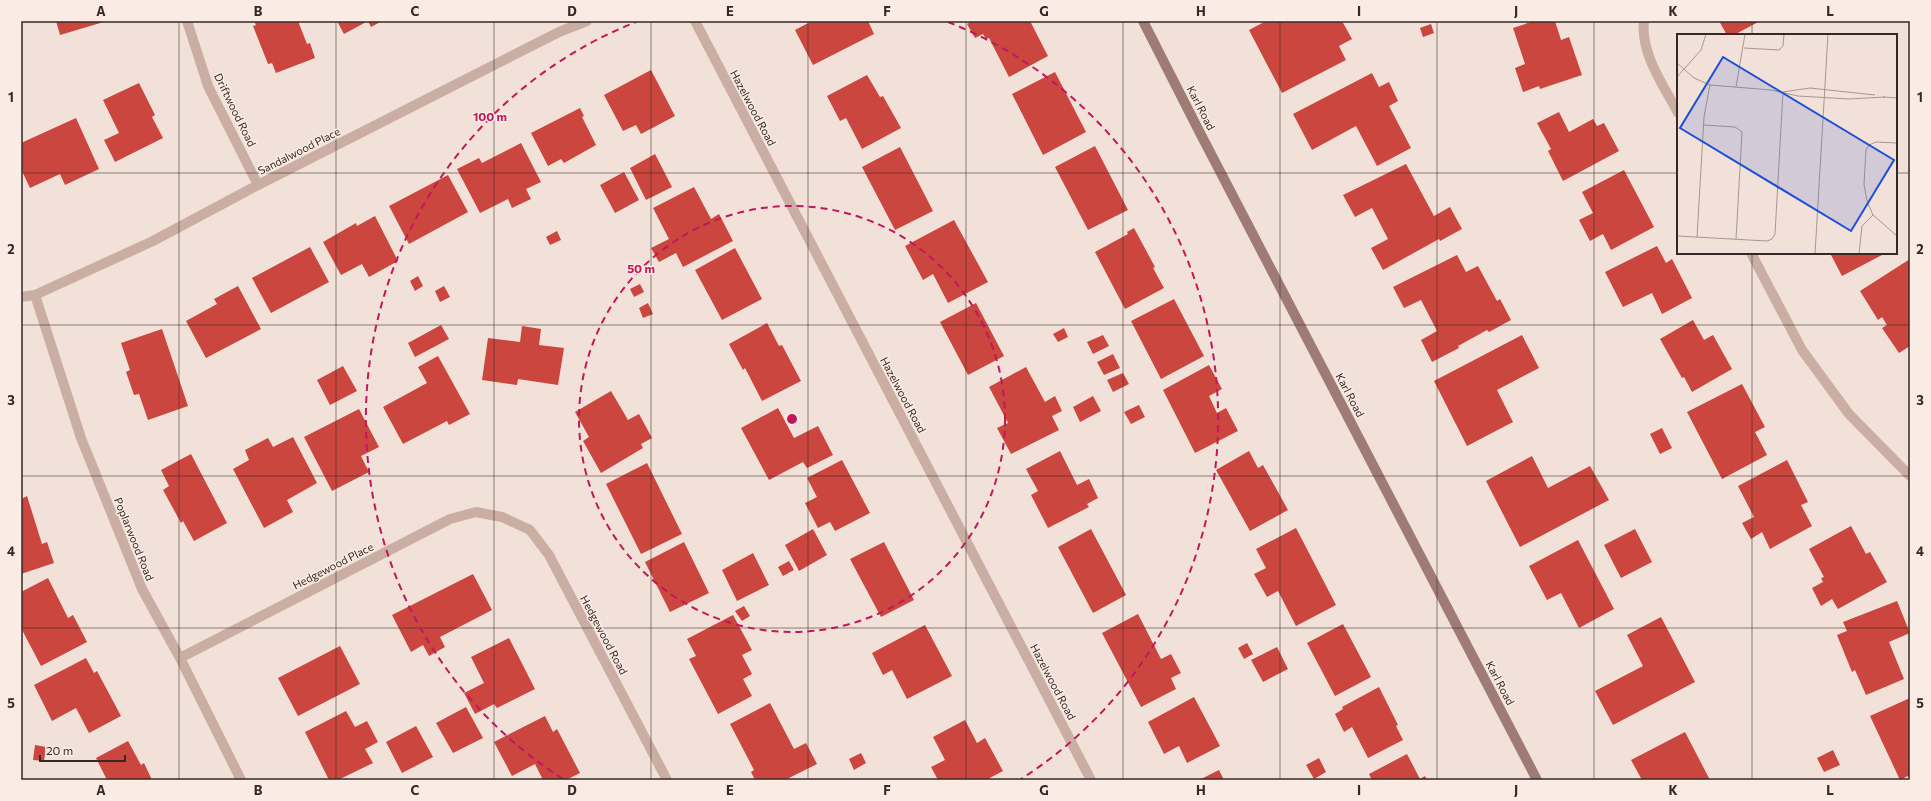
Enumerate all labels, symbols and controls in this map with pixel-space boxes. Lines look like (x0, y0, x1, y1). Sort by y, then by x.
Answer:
text: A (96, 3, 106, 19)
text: B (254, 3, 263, 19)
text: C (411, 3, 420, 19)
text: D (567, 3, 577, 19)
text: E (726, 3, 734, 19)
text: F (883, 3, 891, 19)
text: G (1039, 3, 1049, 19)
text: H (1196, 3, 1206, 19)
text: I (1357, 3, 1361, 19)
text: J (1514, 3, 1518, 19)
text: K (1668, 3, 1678, 19)
text: L (1826, 3, 1834, 19)
inset map (1677, 34, 1897, 254)
street label: Hazelwood Road (728, 68, 779, 148)
street label: Driftwood Road (212, 71, 259, 149)
street label: Karl Road (1185, 83, 1218, 132)
text: 1 (8, 89, 14, 105)
text: 1 (1917, 89, 1923, 105)
text: 100 m (473, 109, 507, 123)
street label: Sandalwood Place (256, 124, 342, 177)
text: 2 (7, 241, 15, 257)
text: 2 (1916, 241, 1924, 257)
text: 50 m (627, 261, 655, 275)
street label: Hazelwood Road (878, 355, 929, 435)
street label: Karl Road (1333, 370, 1367, 419)
text: 3 (7, 392, 15, 408)
text: 3 (1916, 392, 1924, 408)
centre of rings (785, 412, 799, 426)
street label: Poplarwood Road (112, 495, 157, 582)
street label: Hedgewood Place (290, 540, 375, 592)
text: 4 (7, 543, 15, 559)
text: 4 (1916, 543, 1924, 559)
street label: Hedgewood Road (578, 593, 631, 677)
street label: Hazelwood Road (1028, 642, 1079, 722)
street label: Karl Road (1483, 658, 1517, 707)
text: 5 (7, 695, 15, 711)
text: 5 (1916, 695, 1924, 711)
scale bar (40, 737, 125, 763)
text: 20 m (46, 743, 73, 757)
text: A (96, 782, 106, 798)
text: B (254, 782, 263, 798)
text: C (411, 782, 420, 798)
text: D (567, 782, 577, 798)
text: E (726, 782, 734, 798)
text: F (883, 782, 891, 798)
text: G (1039, 782, 1049, 798)
text: H (1196, 782, 1206, 798)
text: I (1357, 782, 1361, 798)
text: J (1514, 782, 1518, 798)
text: K (1668, 782, 1678, 798)
text: L (1826, 782, 1834, 798)

